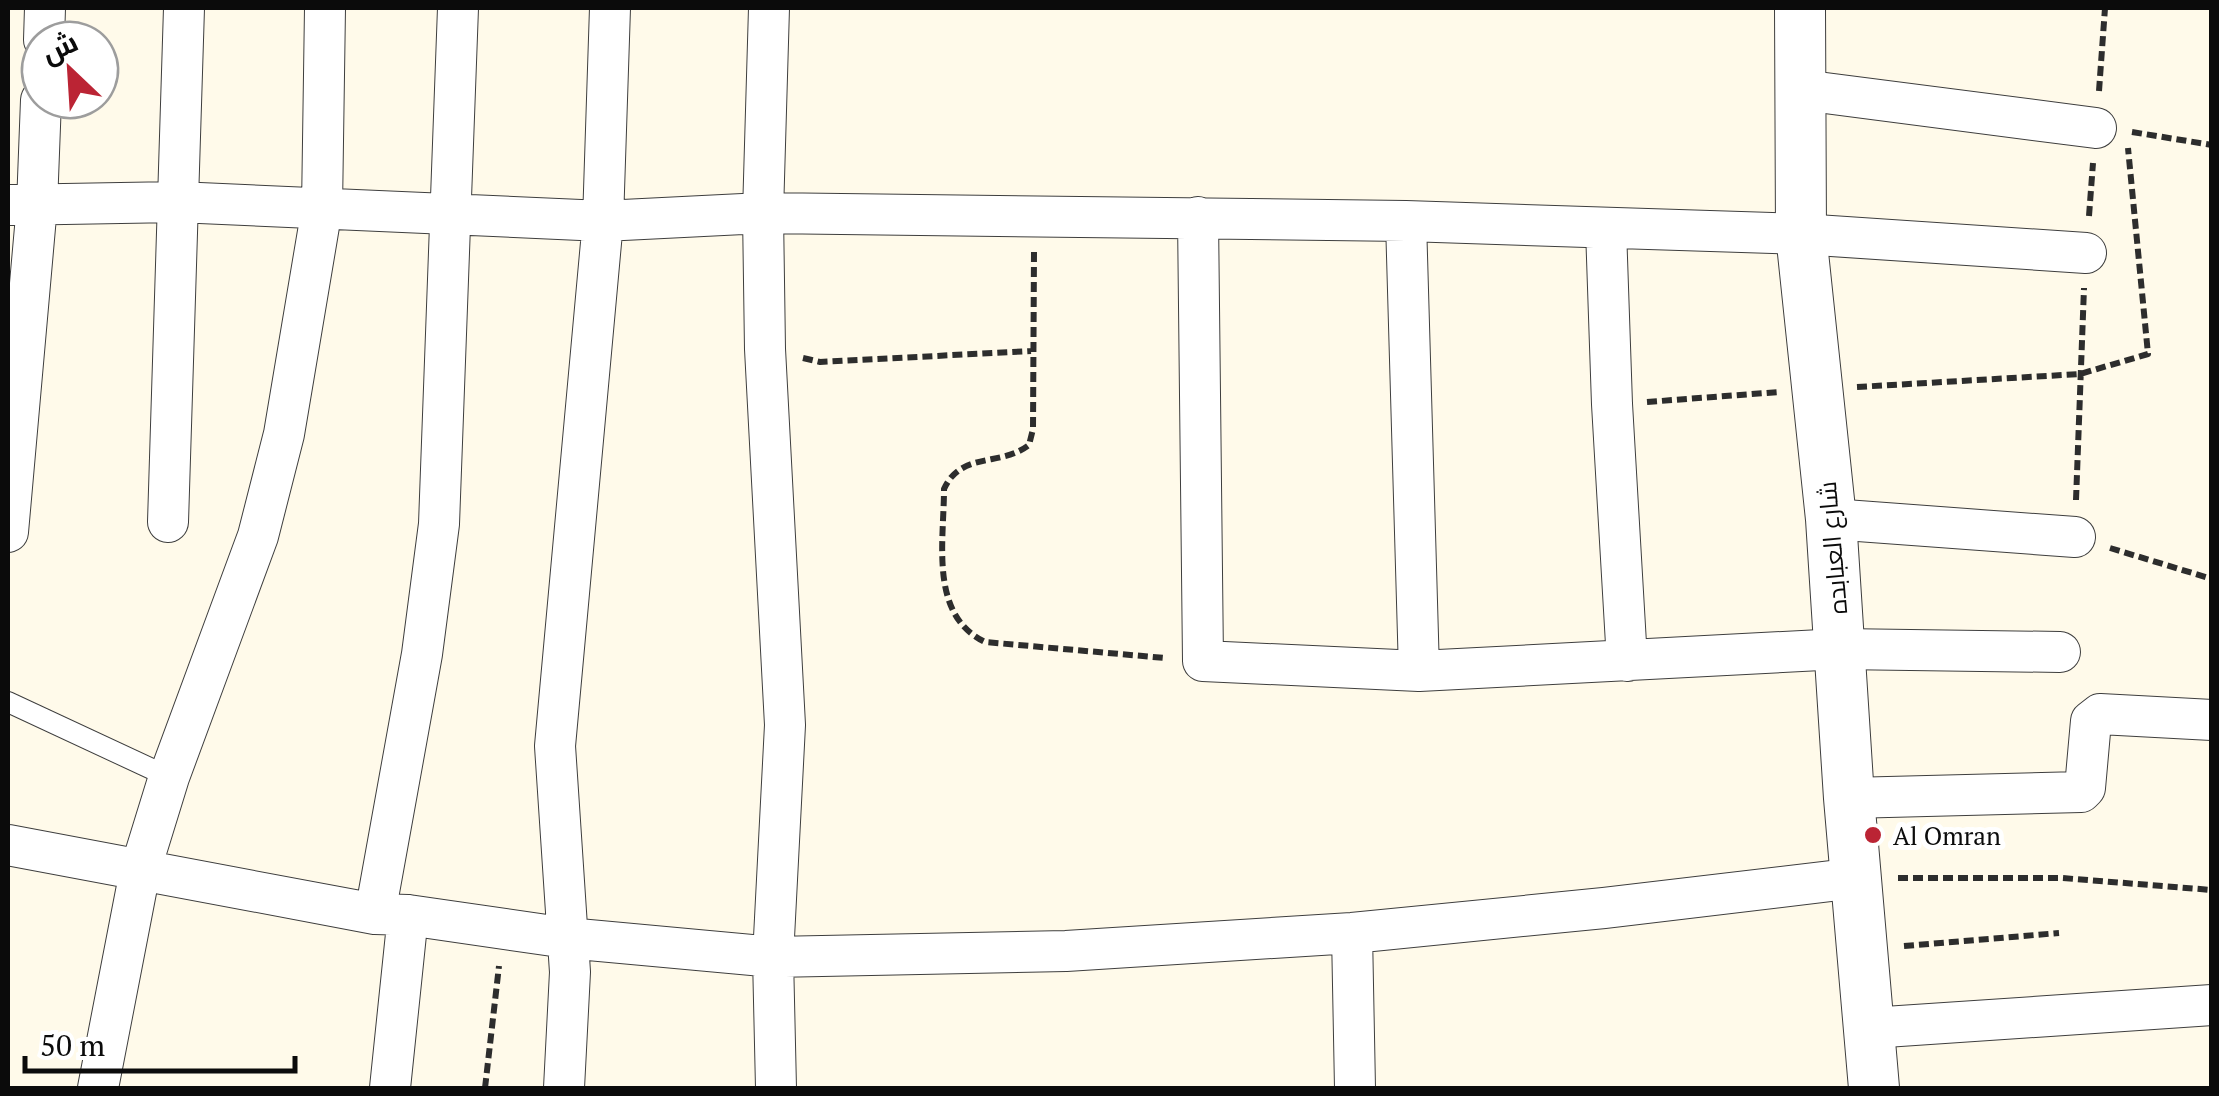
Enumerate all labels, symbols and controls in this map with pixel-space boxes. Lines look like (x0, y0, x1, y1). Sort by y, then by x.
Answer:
north arrow (20, 20, 120, 120)
text: ش (35, 23, 83, 71)
street label: شارع العبابده (1810, 480, 1855, 616)
place label: Al Omran (1893, 819, 2001, 852)
marker: Al Omran (1862, 824, 1884, 846)
scale bar (25, 1011, 295, 1073)
text: 50 m (40, 1025, 105, 1065)

